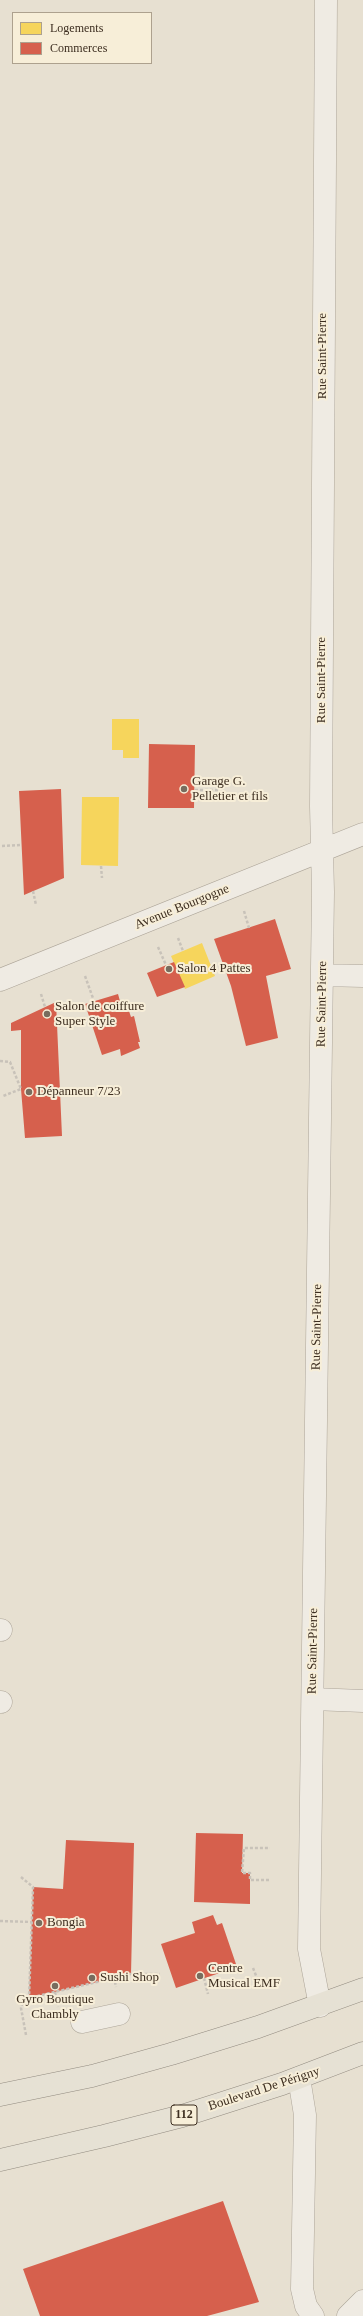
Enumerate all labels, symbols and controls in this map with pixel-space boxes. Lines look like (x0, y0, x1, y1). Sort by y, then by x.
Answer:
legend (12, 12, 152, 64)
text: Logements (50, 21, 103, 35)
text: Commerces (50, 41, 107, 55)
street label: Rue Saint-Pierre (315, 313, 331, 399)
street label: Rue Saint-Pierre (314, 637, 330, 723)
place label: Garage G. Pelletier et fils (192, 774, 268, 805)
marker: Garage G. Pelletier et fils (179, 784, 189, 794)
street label: Avenue Bourgogne (133, 881, 231, 933)
place label: Salon 4 Pattes (177, 961, 251, 977)
street label: Rue Saint-Pierre (313, 961, 331, 1047)
marker: Salon 4 Pattes (164, 964, 174, 974)
place label: Salon de coiffure Super Style (55, 999, 144, 1030)
marker: Salon de coiffure Super Style (42, 1009, 52, 1019)
place label: Dépanneur 7/23 (37, 1084, 120, 1100)
marker: Dépanneur 7/23 (24, 1087, 34, 1097)
street label: Rue Saint-Pierre (308, 1284, 326, 1370)
street label: Rue Saint-Pierre (304, 1608, 322, 1694)
place label: Bongia (47, 1915, 85, 1931)
marker: Bongia (34, 1918, 44, 1928)
place label: Centre Musical EMF (208, 1961, 280, 1992)
place label: Sushi Shop (100, 1970, 159, 1986)
marker: Centre Musical EMF (195, 1971, 205, 1981)
marker: Sushi Shop (87, 1973, 97, 1983)
marker: Gyro Boutique Chambly (50, 1981, 60, 1991)
place label: Gyro Boutique Chambly (16, 1992, 94, 2023)
street label: Boulevard De Périgny (206, 2064, 322, 2114)
road number: 112 (171, 2105, 197, 2125)

